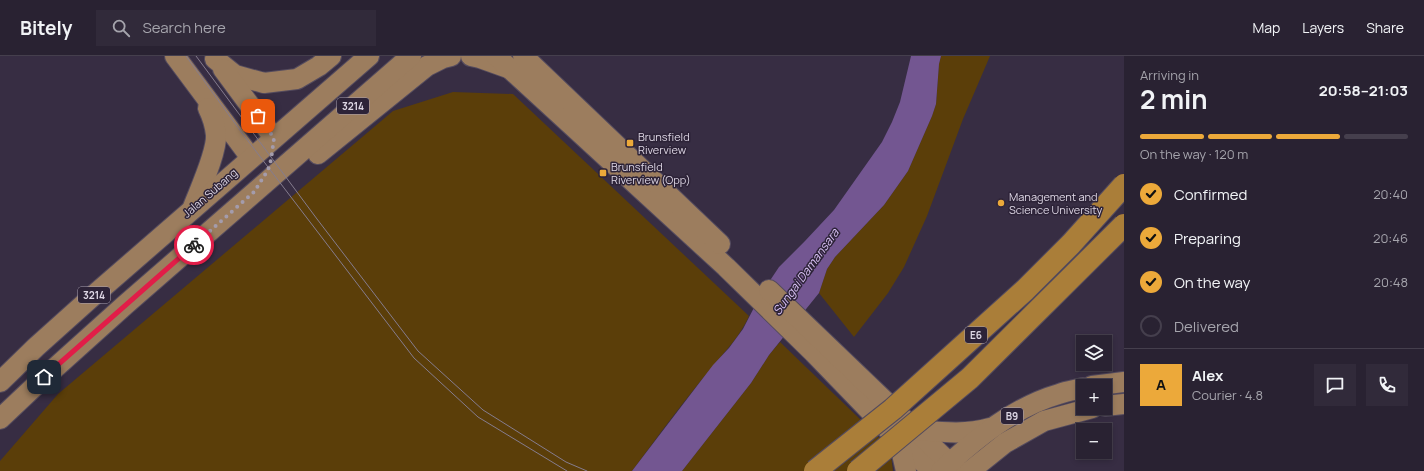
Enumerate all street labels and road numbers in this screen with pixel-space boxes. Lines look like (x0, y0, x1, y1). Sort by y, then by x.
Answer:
road number: 3214 (337, 98, 369, 114)
street label: Jalan Subang (179, 165, 240, 220)
road number: 3214 (78, 287, 110, 303)
road number: E6 (965, 327, 987, 343)
road number: B9 (1001, 408, 1023, 424)

